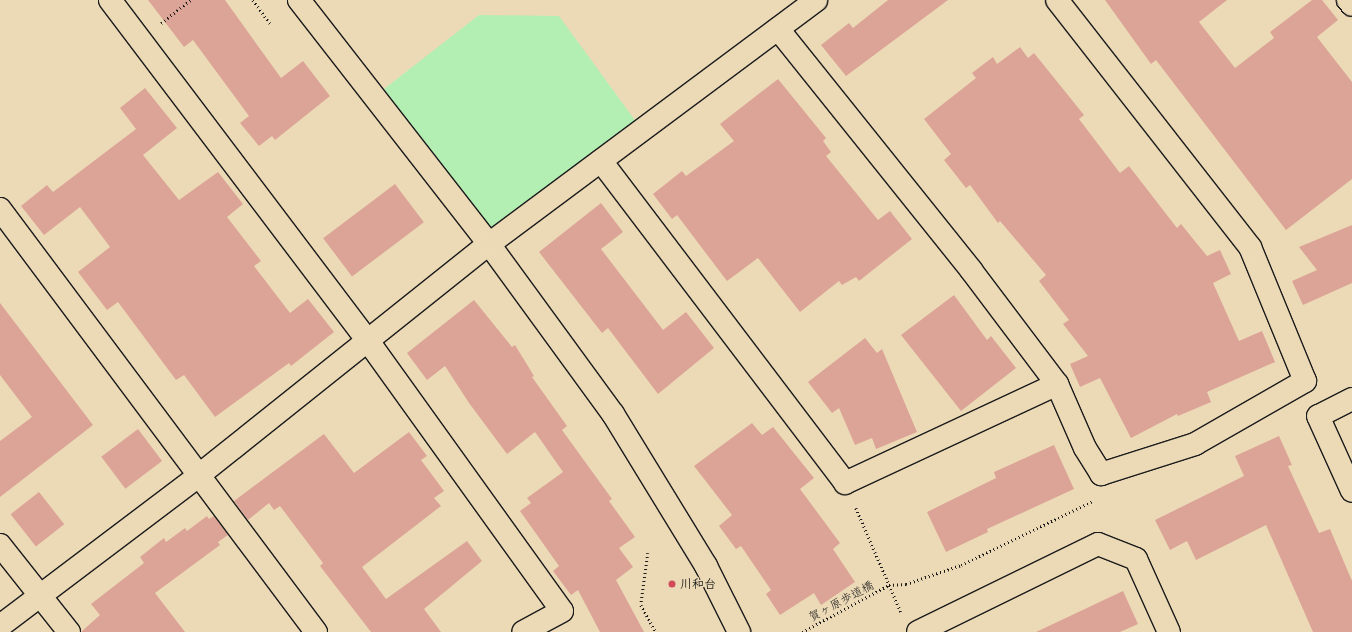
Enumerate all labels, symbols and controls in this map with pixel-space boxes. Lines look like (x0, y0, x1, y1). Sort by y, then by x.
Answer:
place label: 川和台 (680, 577, 716, 591)
street label: 賀ヶ原歩道橋 (806, 578, 876, 624)
marker: 川和台 (667, 579, 677, 589)

